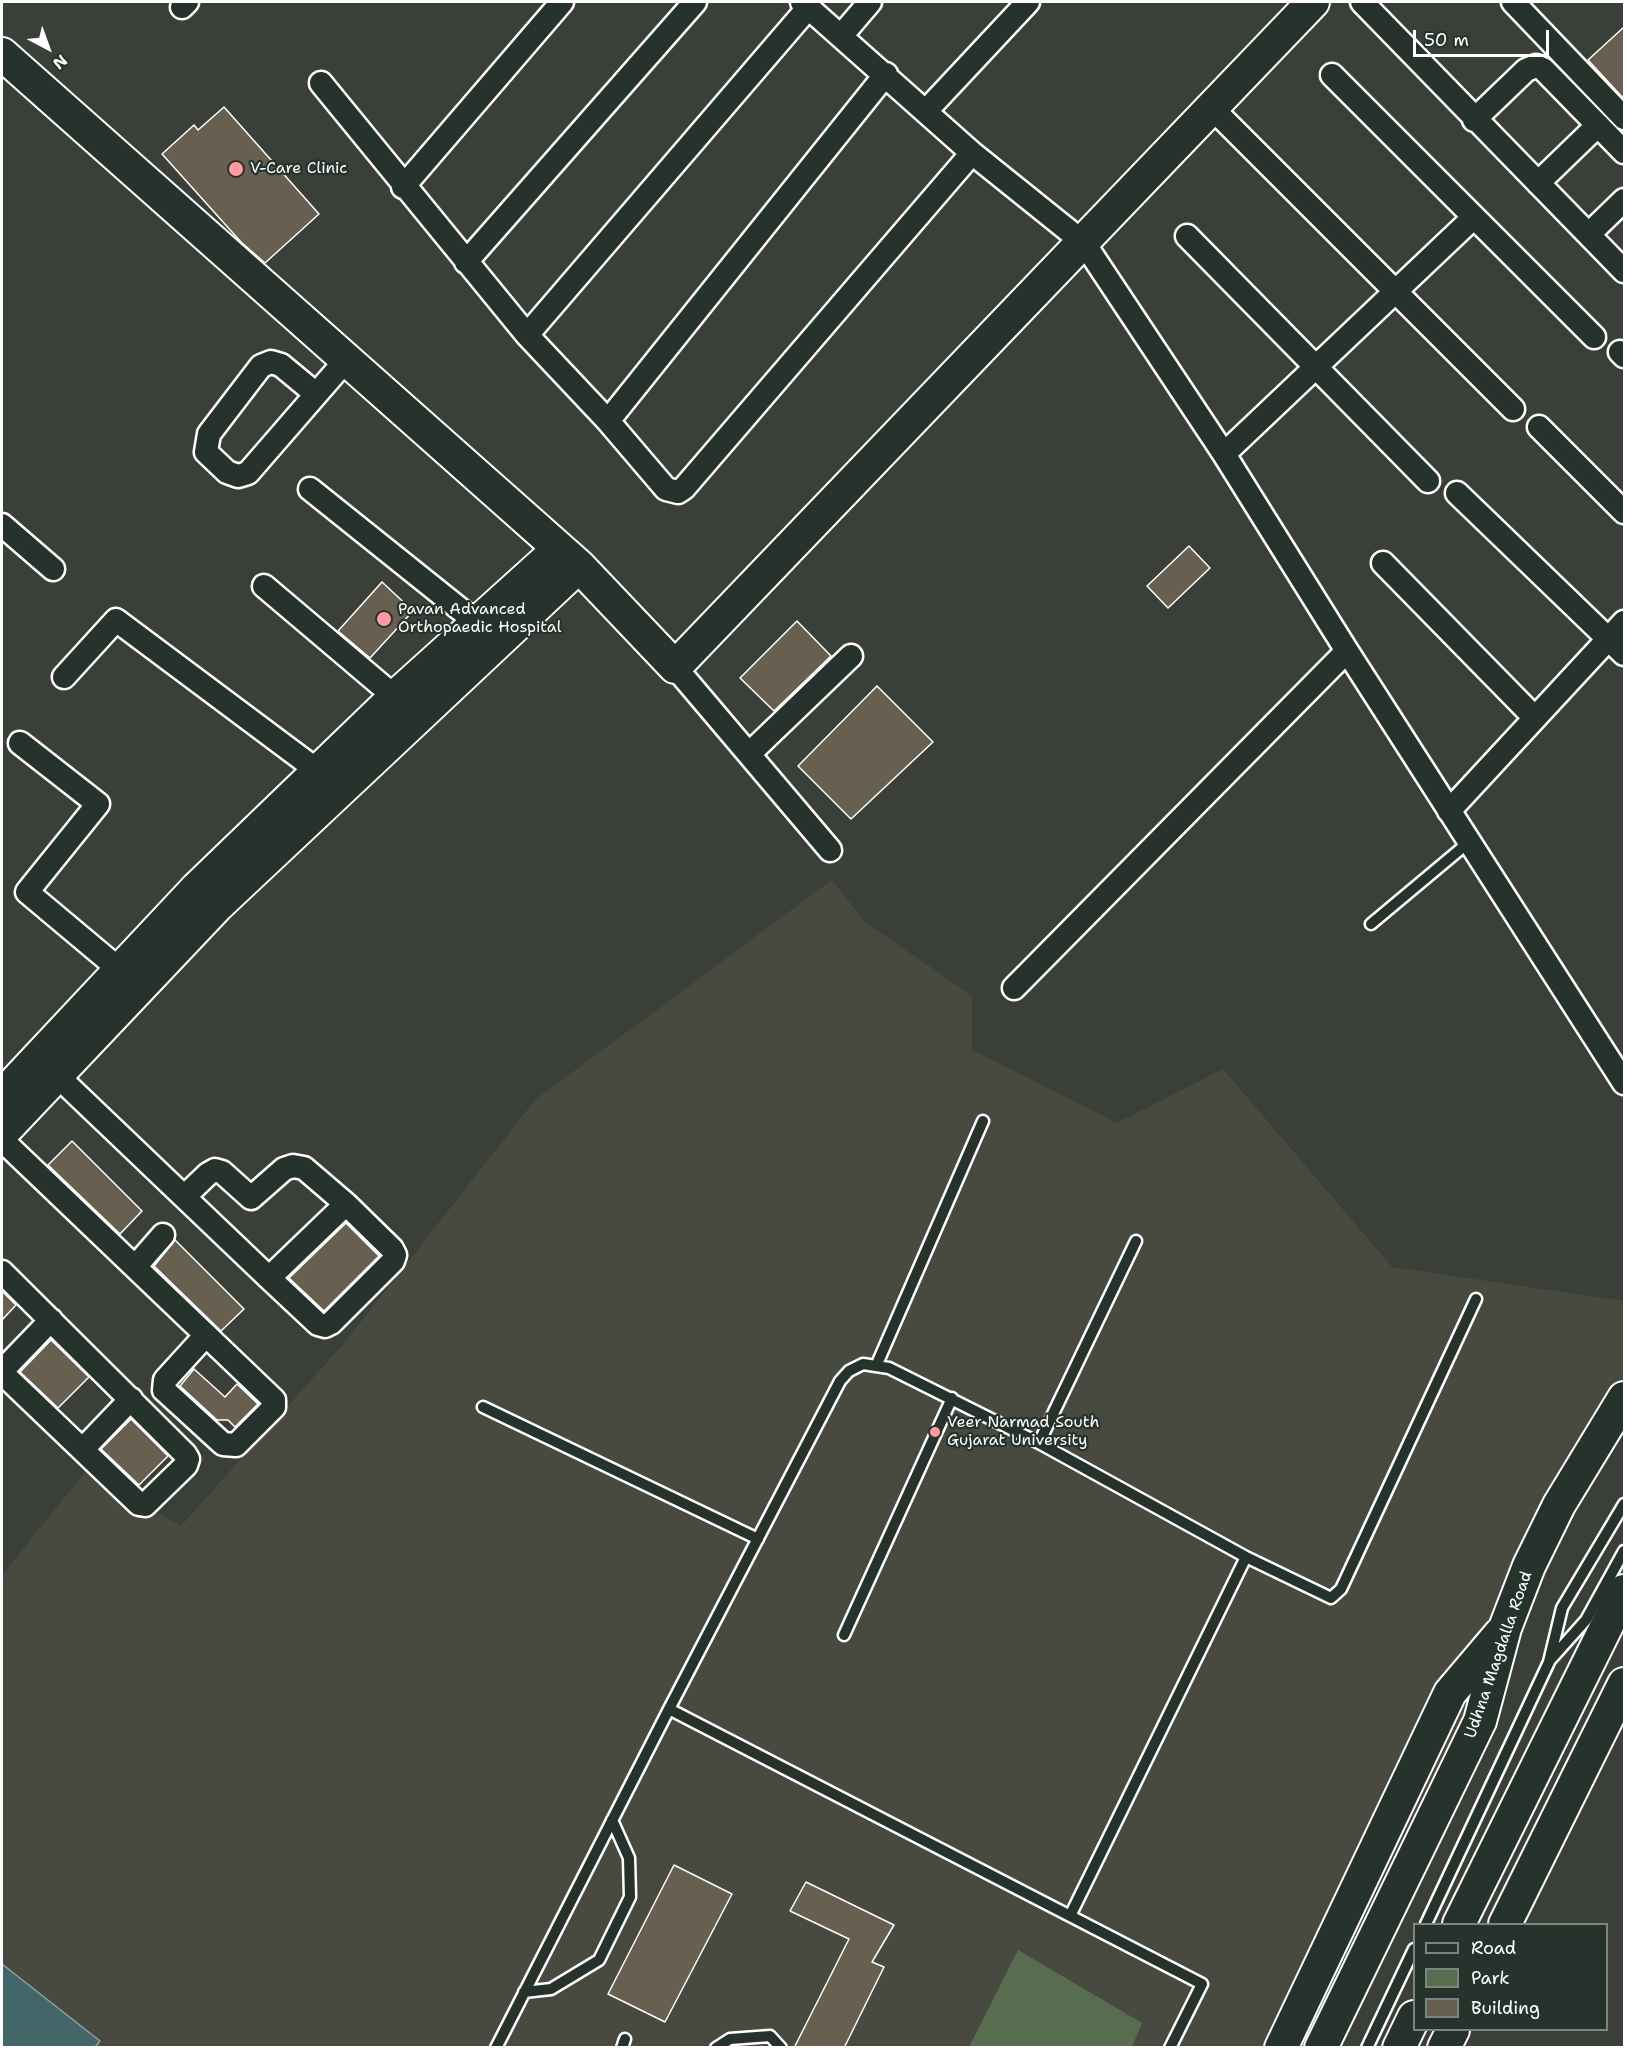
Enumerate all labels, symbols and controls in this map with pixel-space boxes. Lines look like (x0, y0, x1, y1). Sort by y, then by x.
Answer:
north arrow (18, 18, 78, 78)
scale bar (1416, 18, 1552, 56)
text: 50 m (1424, 28, 1469, 52)
text: N (48, 50, 72, 74)
place label: V-Care Clinic (250, 159, 347, 179)
marker: V-Care Clinic (227, 160, 245, 178)
place label: Pavan Advanced Orthopaedic Hospital (398, 600, 562, 638)
marker: Pavan Advanced Orthopaedic Hospital (375, 610, 393, 628)
place label: Veer Narmad South Gujarat University (947, 1413, 1099, 1451)
marker: Veer Narmad South Gujarat University (928, 1425, 942, 1439)
street label: Udhna Magdalla Road (1461, 1569, 1537, 1741)
legend (1413, 1923, 1608, 2031)
text: Road (1471, 1936, 1516, 1960)
text: Park (1471, 1966, 1510, 1990)
text: Building (1471, 1996, 1540, 2020)

